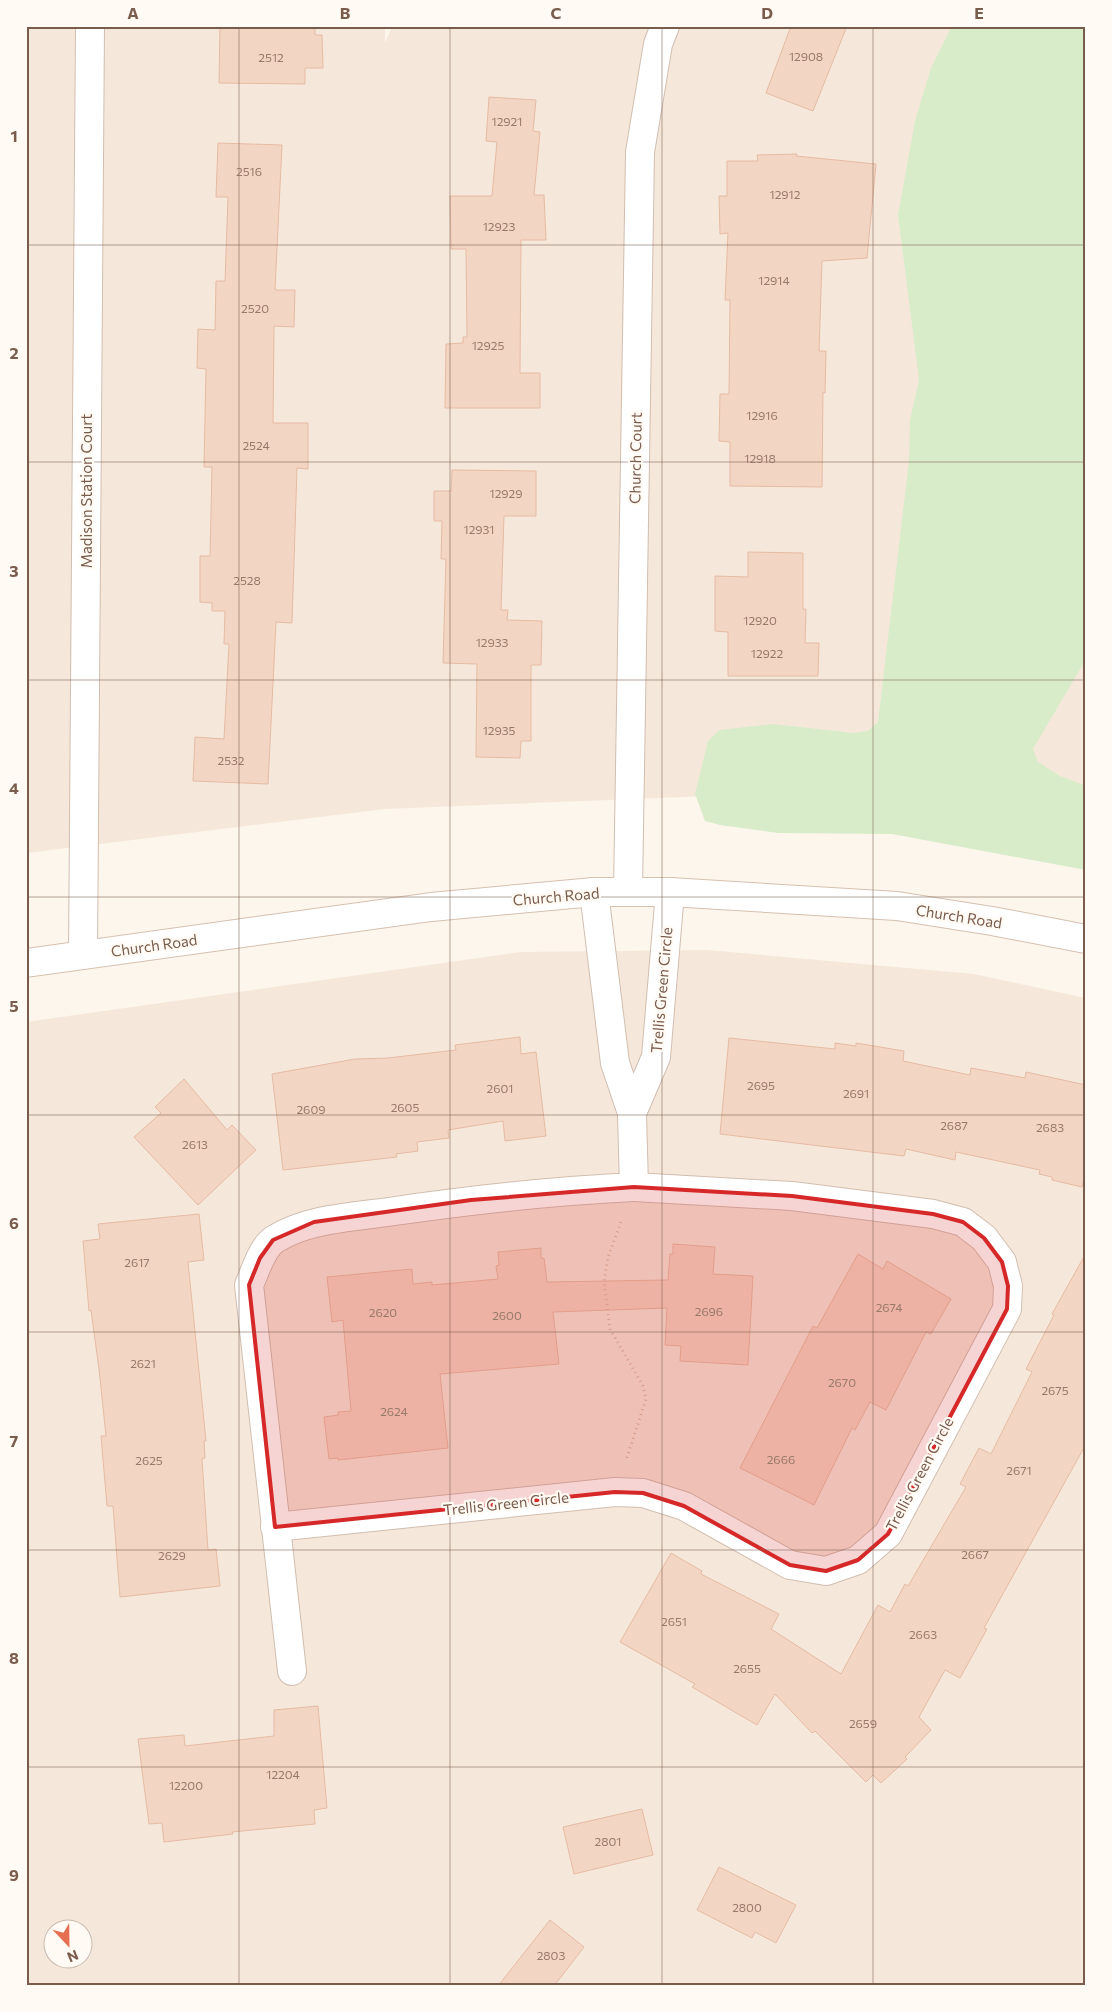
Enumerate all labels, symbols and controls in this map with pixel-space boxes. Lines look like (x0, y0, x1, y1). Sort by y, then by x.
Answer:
text: A (127, 3, 139, 22)
text: B (340, 3, 351, 22)
text: C (551, 3, 562, 22)
text: D (761, 3, 773, 22)
text: E (974, 3, 984, 22)
house number: 12908 (789, 49, 823, 63)
house number: 2512 (258, 50, 284, 64)
house number: 12921 (492, 114, 522, 128)
text: 1 (10, 126, 18, 145)
house number: 2516 (236, 164, 262, 178)
house number: 12912 (770, 187, 801, 201)
house number: 12923 (483, 219, 515, 233)
house number: 12914 (758, 273, 790, 287)
house number: 2520 (241, 301, 269, 315)
house number: 12925 (472, 338, 504, 352)
text: 2 (9, 343, 19, 362)
house number: 12916 (746, 408, 778, 422)
street label: Church Court (625, 412, 645, 504)
street label: Madison Station Court (77, 414, 95, 568)
house number: 2524 (242, 438, 270, 452)
house number: 12918 (744, 451, 776, 465)
house number: 12929 (490, 486, 522, 500)
house number: 12931 (464, 522, 494, 536)
text: 3 (9, 561, 19, 580)
house number: 2528 (233, 573, 261, 587)
house number: 12920 (743, 613, 777, 627)
house number: 12933 (476, 635, 508, 649)
house number: 12922 (751, 646, 784, 660)
house number: 12935 (483, 723, 515, 737)
house number: 2532 (217, 753, 245, 767)
text: 4 (9, 778, 19, 797)
street label: Church Road (512, 883, 600, 909)
street label: Church Road (915, 900, 1003, 932)
street label: Trellis Green Circle (647, 926, 675, 1054)
street label: Church Road (110, 930, 198, 960)
text: 5 (9, 996, 19, 1015)
house number: 2695 (747, 1078, 775, 1092)
house number: 2601 (487, 1081, 513, 1095)
house number: 2691 (843, 1086, 869, 1100)
house number: 2605 (391, 1100, 419, 1114)
house number: 2609 (296, 1102, 326, 1116)
house number: 2687 (940, 1118, 968, 1132)
house number: 2683 (1036, 1120, 1064, 1134)
house number: 2613 (182, 1137, 208, 1151)
text: 6 (9, 1213, 19, 1232)
house number: 2617 (124, 1255, 150, 1269)
house number: 2674 (876, 1300, 902, 1314)
house number: 2696 (695, 1304, 723, 1318)
house number: 2620 (369, 1305, 397, 1319)
house number: 2600 (492, 1308, 522, 1322)
house number: 2621 (130, 1356, 156, 1370)
house number: 2670 (828, 1375, 856, 1389)
house number: 2675 (1041, 1383, 1069, 1397)
house number: 2624 (380, 1404, 408, 1418)
street label: Trellis Green Circle (881, 1414, 957, 1534)
text: 7 (10, 1431, 19, 1450)
house number: 2666 (767, 1452, 795, 1466)
house number: 2625 (135, 1453, 163, 1467)
house number: 2671 (1006, 1463, 1032, 1477)
street label: Trellis Green Circle (442, 1487, 570, 1519)
house number: 2667 (961, 1547, 989, 1561)
house number: 2629 (158, 1548, 186, 1562)
house number: 2651 (661, 1614, 687, 1628)
house number: 2663 (909, 1627, 937, 1641)
text: 8 (9, 1648, 19, 1667)
house number: 2655 (733, 1661, 761, 1675)
house number: 2659 (849, 1716, 877, 1730)
house number: 12204 (266, 1767, 300, 1781)
house number: 12200 (169, 1778, 203, 1792)
house number: 2801 (595, 1834, 621, 1848)
text: 9 (9, 1865, 19, 1884)
house number: 2800 (732, 1900, 762, 1914)
north arrow (42, 1920, 92, 1970)
text: N (65, 1947, 81, 1966)
house number: 2803 (537, 1948, 565, 1962)

